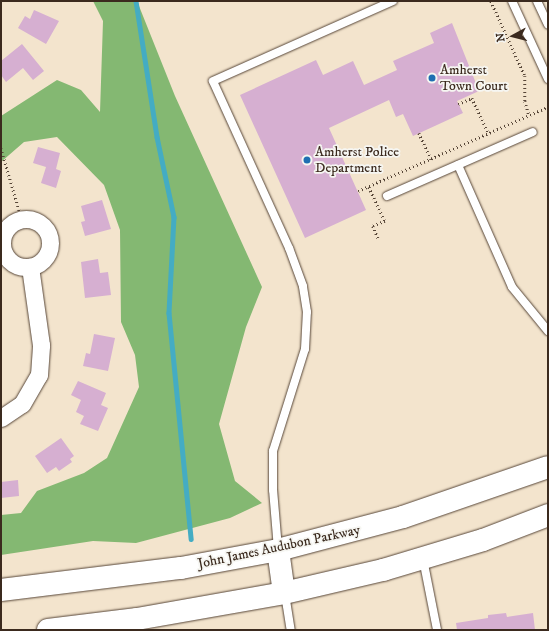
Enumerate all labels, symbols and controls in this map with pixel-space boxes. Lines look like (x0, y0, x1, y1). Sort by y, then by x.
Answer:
north arrow (493, 16, 533, 56)
text: N (494, 32, 509, 43)
place label: Amherst Town Court (440, 62, 508, 94)
marker: Amherst Town Court (427, 73, 437, 83)
place label: Amherst Police Department (315, 144, 399, 176)
marker: Amherst Police Department (302, 155, 312, 165)
street label: John James Audubon Parkway (196, 522, 362, 572)

